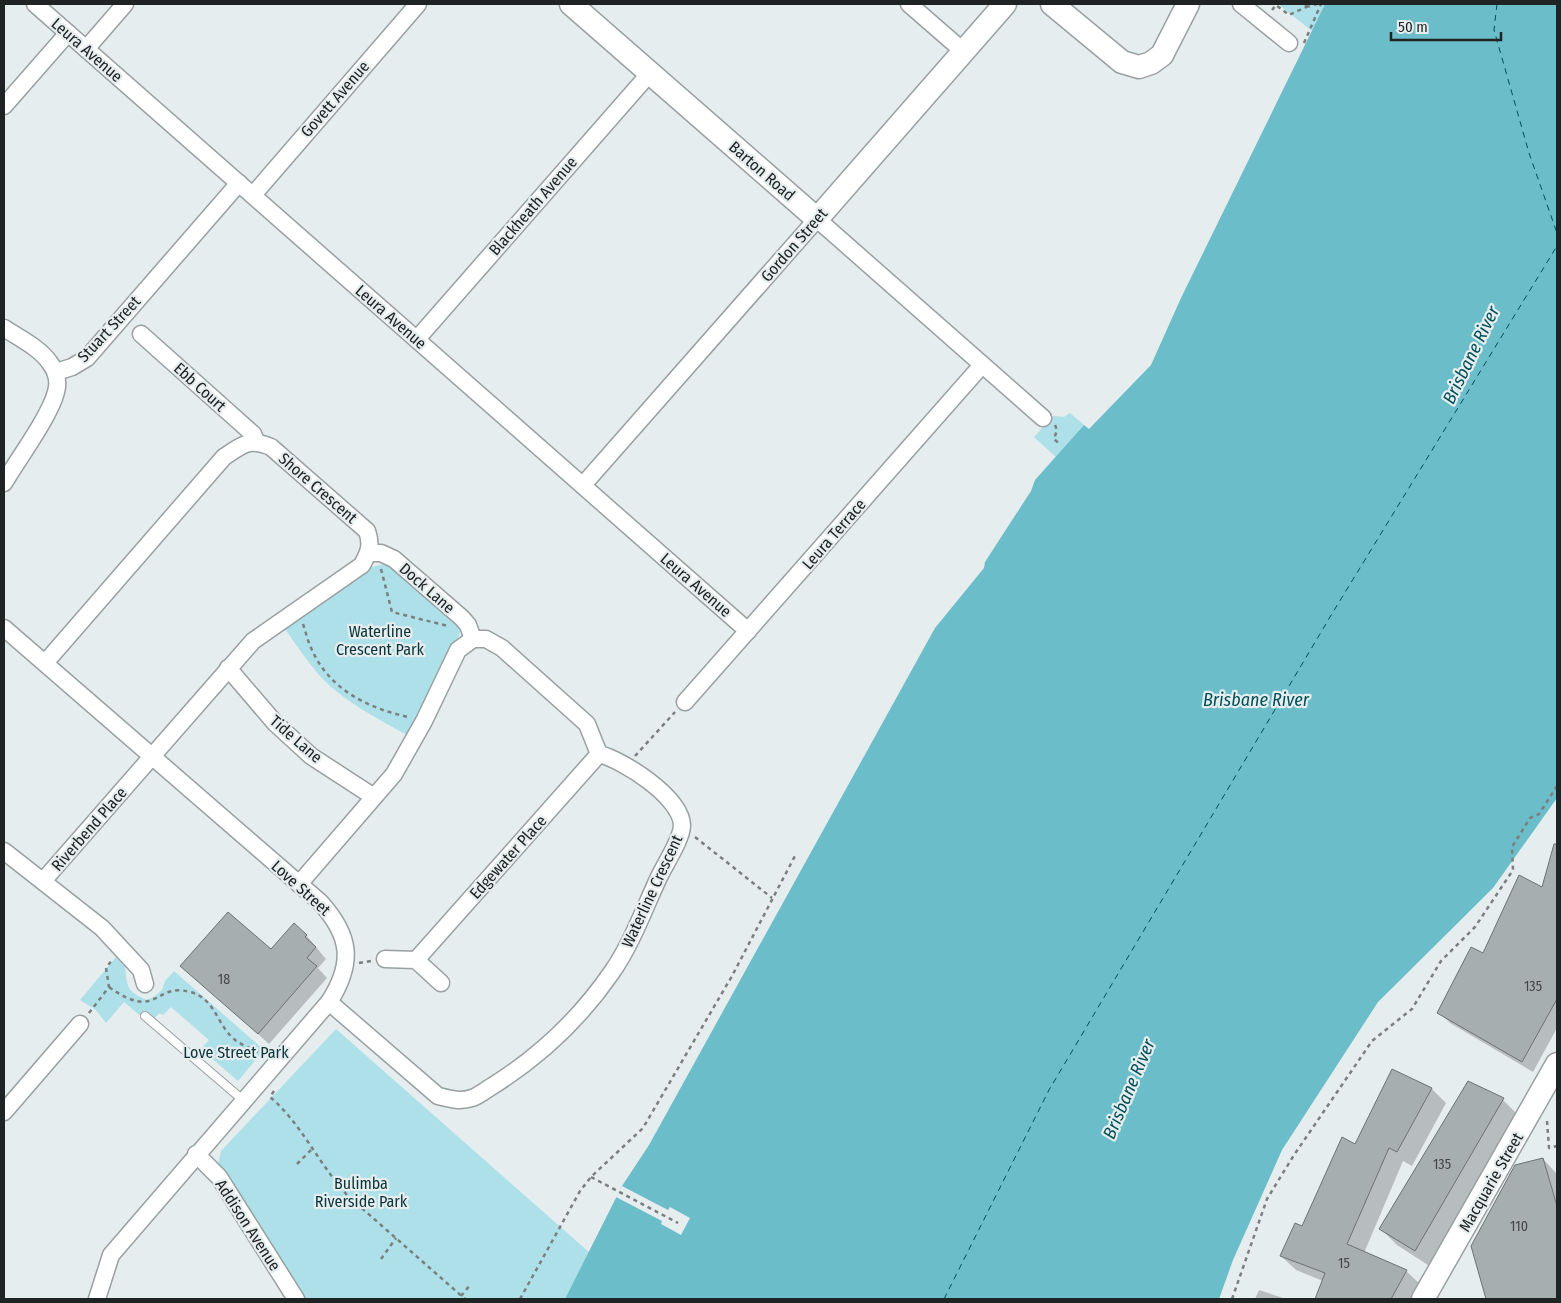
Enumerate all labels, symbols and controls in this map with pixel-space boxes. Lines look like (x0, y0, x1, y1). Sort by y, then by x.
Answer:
scale bar (1391, 10, 1501, 42)
street label: Leura Avenue (48, 14, 126, 86)
text: 50 m (1398, 18, 1428, 36)
street label: Govett Avenue (297, 57, 373, 141)
street label: Barton Road (725, 137, 799, 205)
street label: Blackheath Avenue (485, 153, 581, 259)
street label: Gordon Street (757, 204, 832, 286)
street label: Leura Avenue (352, 281, 430, 353)
street label: Stuart Street (74, 292, 145, 366)
water label: Brisbane River (1438, 302, 1504, 408)
street label: Ebb Court (170, 359, 231, 416)
street label: Shore Crescent (275, 449, 362, 528)
street label: Leura Terrace (798, 495, 870, 573)
street label: Leura Avenue (657, 549, 735, 621)
street label: Dock Lane (396, 559, 459, 617)
park label: Waterline Crescent Park (336, 622, 425, 659)
water label: Brisbane River (1203, 689, 1310, 711)
street label: Tide Lane (266, 711, 326, 767)
street label: Riverbend Place (47, 783, 131, 875)
street label: Edgewater Place (466, 811, 551, 903)
street label: Waterline Crescent (618, 831, 687, 950)
street label: Love Street (267, 856, 335, 920)
house number: 18 (218, 971, 230, 988)
house number: 135 (1524, 978, 1542, 995)
water label: Brisbane River (1098, 1035, 1160, 1142)
park label: Love Street Park (183, 1043, 289, 1062)
street label: Macquarie Street (1455, 1128, 1527, 1235)
house number: 135 (1433, 1156, 1451, 1173)
park label: Bulimba Riverside Park (315, 1174, 408, 1211)
street label: Addison Avenue (211, 1176, 285, 1274)
house number: 110 (1510, 1218, 1528, 1235)
house number: 15 (1338, 1255, 1350, 1272)

